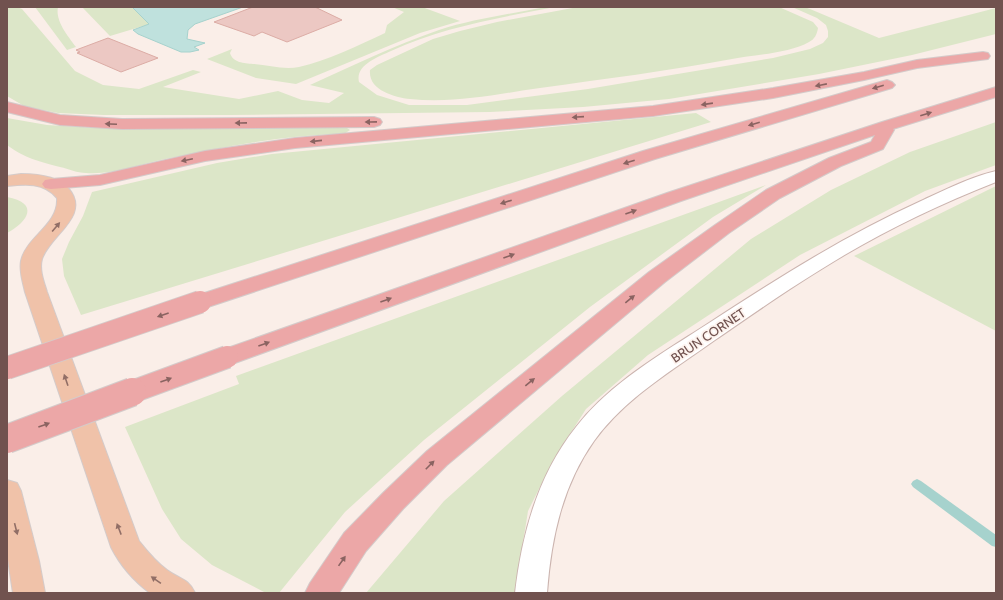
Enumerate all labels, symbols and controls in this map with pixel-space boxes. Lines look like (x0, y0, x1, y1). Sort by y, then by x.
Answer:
one-way arrow (815, 82, 827, 88)
one-way arrow (872, 84, 884, 90)
one-way arrow (701, 101, 713, 107)
one-way arrow (920, 111, 932, 117)
one-way arrow (572, 114, 584, 121)
one-way arrow (364, 119, 377, 125)
one-way arrow (234, 120, 247, 126)
one-way arrow (104, 121, 117, 127)
one-way arrow (748, 121, 760, 127)
one-way arrow (310, 137, 322, 144)
one-way arrow (181, 158, 193, 164)
one-way arrow (623, 159, 635, 165)
one-way arrow (499, 199, 511, 205)
one-way arrow (626, 209, 638, 215)
one-way arrow (51, 221, 60, 232)
one-way arrow (503, 253, 515, 259)
one-way arrow (625, 295, 635, 304)
one-way arrow (381, 297, 393, 303)
street label: BRUN CORNET (668, 304, 748, 366)
one-way arrow (157, 312, 169, 318)
one-way arrow (259, 341, 271, 347)
one-way arrow (63, 373, 69, 385)
one-way arrow (160, 377, 172, 383)
one-way arrow (524, 377, 535, 386)
one-way arrow (38, 422, 50, 428)
one-way arrow (425, 460, 435, 470)
one-way arrow (14, 522, 20, 535)
one-way arrow (116, 522, 122, 534)
one-way arrow (338, 555, 346, 566)
one-way arrow (151, 576, 162, 584)

